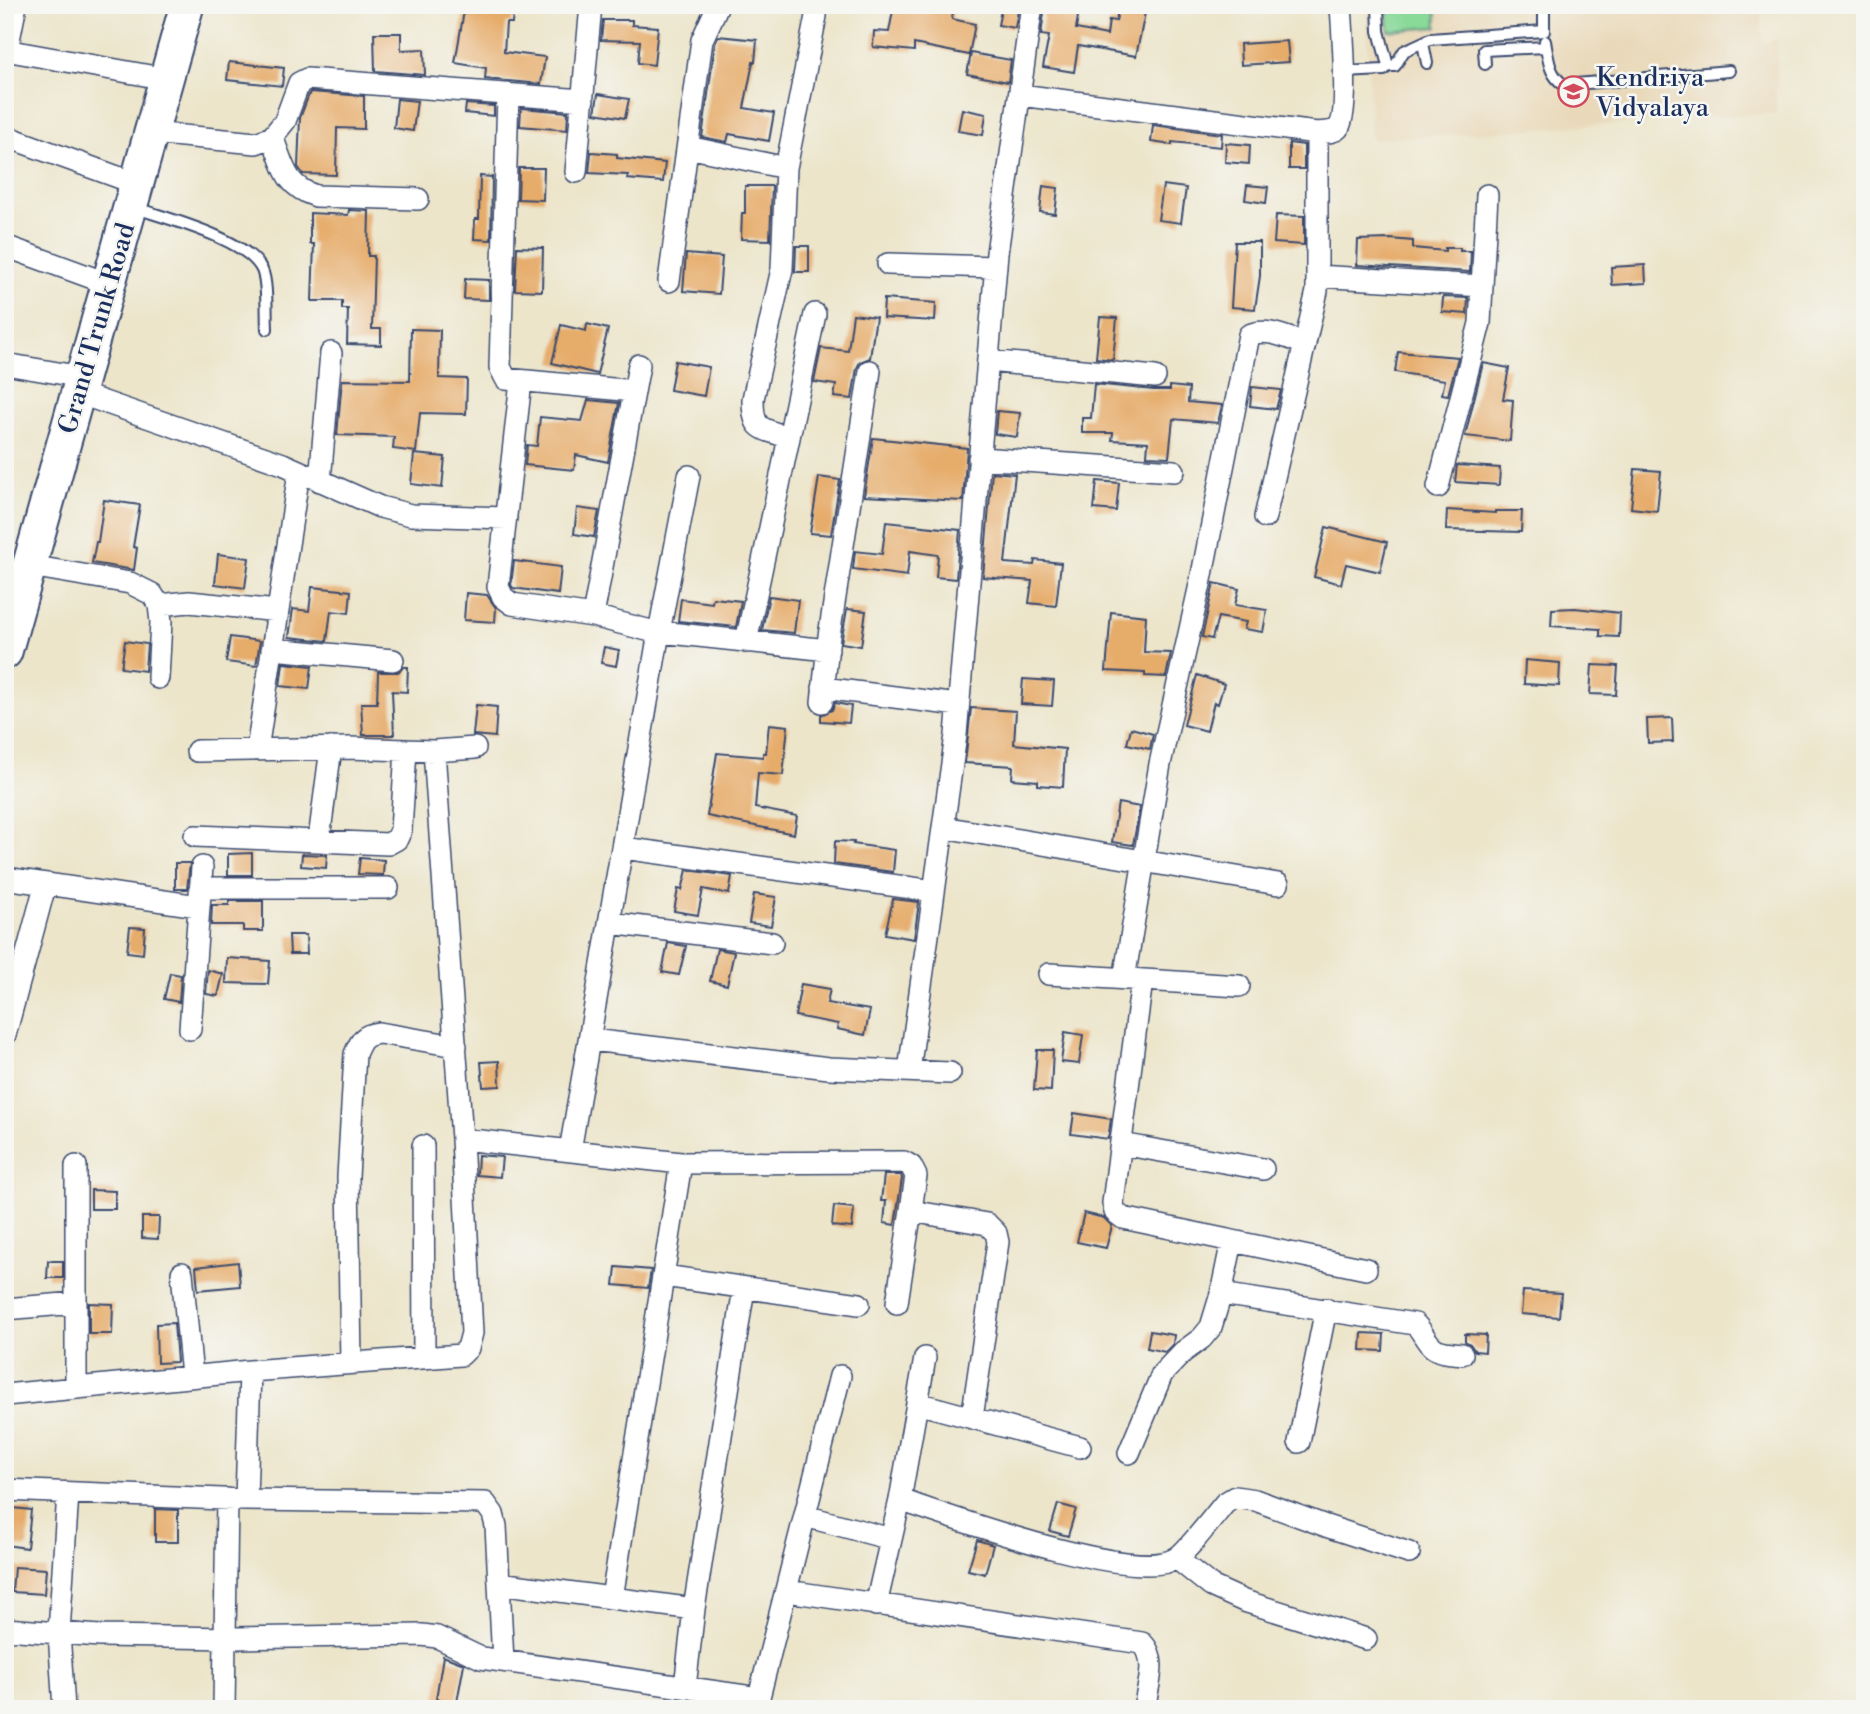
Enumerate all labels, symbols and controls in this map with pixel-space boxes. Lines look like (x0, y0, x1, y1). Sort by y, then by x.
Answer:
place label: Kendriya Vidyalaya (1595, 62, 1710, 124)
school or university icon: Kendriya Vidyalaya (1556, 75, 1590, 109)
street label: Grand Trunk Road (52, 219, 142, 437)

